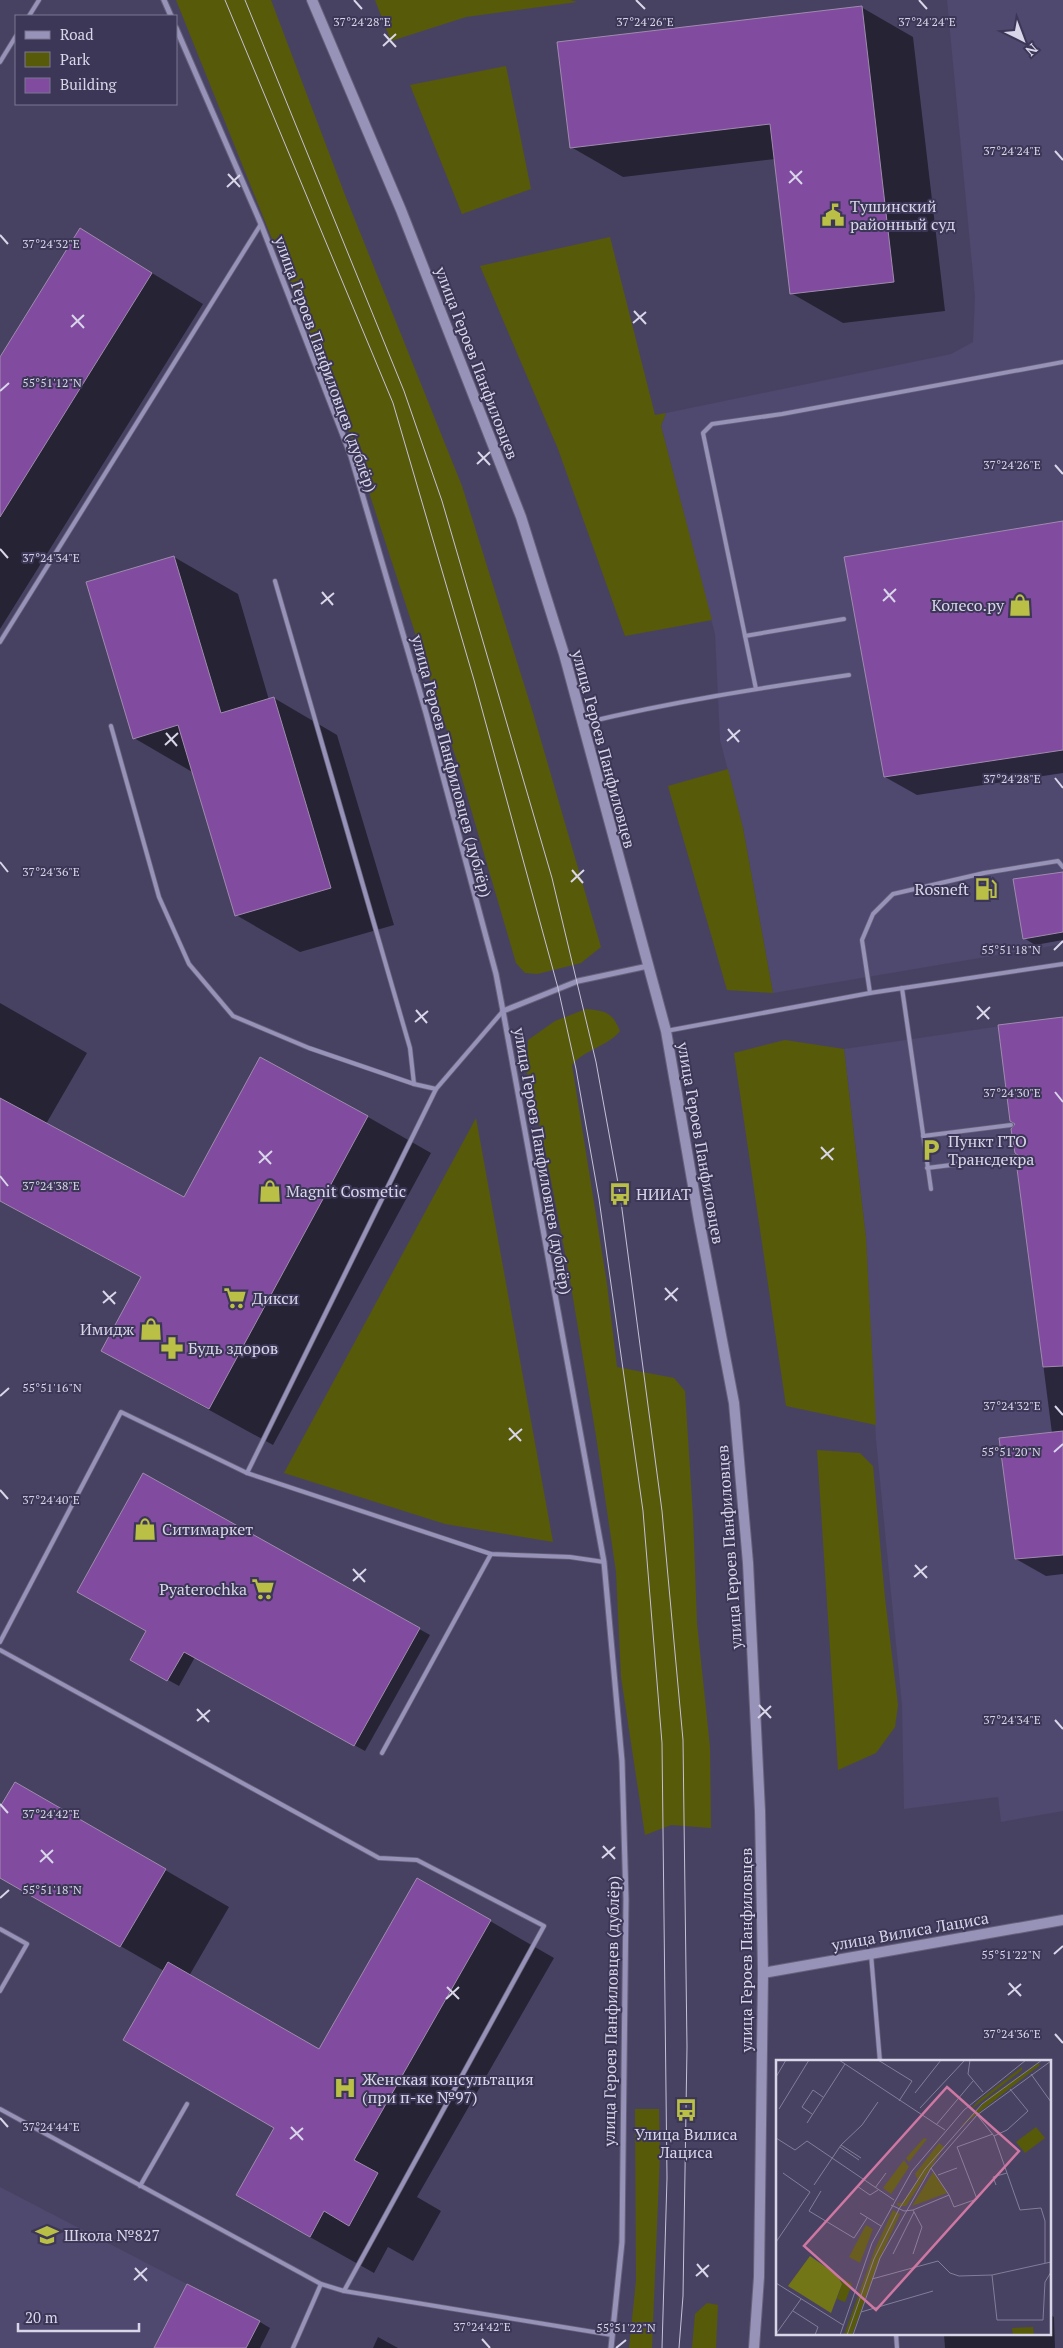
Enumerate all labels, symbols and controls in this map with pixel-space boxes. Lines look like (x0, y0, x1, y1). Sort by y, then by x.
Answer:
text: 37°24'28"E (333, 14, 391, 29)
text: 37°24'26"E (616, 14, 674, 29)
text: 37°24'24"E (898, 14, 956, 29)
legend (15, 15, 178, 105)
north arrow (998, 15, 1048, 65)
text: Road (60, 24, 93, 44)
text: N (1021, 39, 1042, 61)
text: Park (60, 49, 90, 69)
text: Building (60, 74, 118, 94)
text: 37°24'24"E (983, 143, 1041, 158)
place label: Тушинский районный суд (850, 195, 955, 235)
public building icon: Тушинский районный суд (820, 202, 846, 228)
street label: улица Героев Панфиловцев (дублёр) (269, 232, 383, 495)
text: 37°24'32"E (22, 236, 80, 251)
street label: улица Героев Панфиловцев (430, 263, 524, 462)
text: 55°51'12"N (22, 375, 82, 390)
text: 37°24'26"E (983, 457, 1041, 472)
text: 37°24'34"E (22, 550, 80, 565)
shop icon: Колесо.ру (1007, 592, 1033, 618)
place label: Колесо.ру (932, 594, 1005, 616)
street label: улица Героев Панфиловцев (дублёр) (406, 631, 498, 900)
street label: улица Героев Панфиловцев (567, 646, 641, 851)
text: 37°24'28"E (983, 771, 1041, 786)
text: 37°24'36"E (22, 864, 80, 879)
fuel station icon: Rosneft (973, 876, 999, 902)
place label: Rosneft (915, 878, 969, 900)
text: 55°51'18"N (981, 942, 1041, 957)
street label: улица Героев Панфиловцев (дублёр) (508, 1025, 577, 1296)
street label: улица Героев Панфиловцев (672, 1039, 730, 1246)
text: 37°24'30"E (983, 1085, 1041, 1100)
place label: Пункт ГТО Трансдекра (948, 1130, 1034, 1170)
parking icon: Пункт ГТО Трансдекра (918, 1137, 944, 1163)
text: 37°24'38"E (22, 1178, 80, 1193)
shop icon: Magnit Cosmetic (257, 1178, 283, 1204)
place label: Magnit Cosmetic (286, 1180, 406, 1202)
bus stop icon: НИИАТ (607, 1181, 633, 1207)
place label: НИИАТ (636, 1183, 691, 1205)
supermarket icon: Дикси (222, 1285, 248, 1311)
place label: Дикси (252, 1287, 299, 1309)
shop icon: Имидж (138, 1316, 164, 1342)
place label: Имидж (80, 1318, 134, 1340)
pharmacy icon: Будь здоров (159, 1335, 185, 1361)
place label: Будь здоров (188, 1337, 278, 1359)
text: 55°51'16"N (22, 1380, 82, 1395)
text: 37°24'32"E (983, 1398, 1041, 1413)
street label: улица Героев Панфиловцев (711, 1444, 747, 1651)
text: 55°51'20"N (981, 1444, 1041, 1459)
text: 37°24'40"E (22, 1492, 80, 1507)
shop icon: Ситимаркет (132, 1516, 158, 1542)
place label: Ситимаркет (162, 1518, 253, 1540)
supermarket icon: Pyaterochka (250, 1576, 276, 1602)
place label: Pyaterochka (159, 1578, 247, 1600)
text: 37°24'34"E (983, 1712, 1041, 1727)
text: 37°24'42"E (22, 1806, 80, 1821)
street label: улица Героев Панфиловцев (735, 1848, 757, 2053)
street label: улица Героев Панфиловцев (дублёр) (598, 1875, 624, 2148)
text: 55°51'18"N (22, 1882, 82, 1897)
street label: улица Вилиса Лациса (829, 1906, 990, 1956)
text: 55°51'22"N (981, 1947, 1041, 1962)
text: 37°24'36"E (983, 2026, 1041, 2041)
inset map (776, 2060, 1050, 2336)
place label: Женская консультация (при п-ке №97) (362, 2068, 534, 2108)
hospital icon: Женская консультация (при п-ке №97) (332, 2075, 358, 2101)
bus stop icon: Улица Вилиса Лациса (673, 2097, 699, 2123)
text: 37°24'44"E (22, 2119, 80, 2134)
place label: Улица Вилиса Лациса (635, 2123, 737, 2163)
school or university icon: Школа №827 (34, 2222, 60, 2248)
place label: Школа №827 (64, 2224, 160, 2246)
scale bar (18, 2300, 139, 2332)
text: 20 m (25, 2307, 58, 2327)
text: 37°24'42"E (453, 2319, 511, 2334)
text: 55°51'22"N (596, 2320, 656, 2335)

